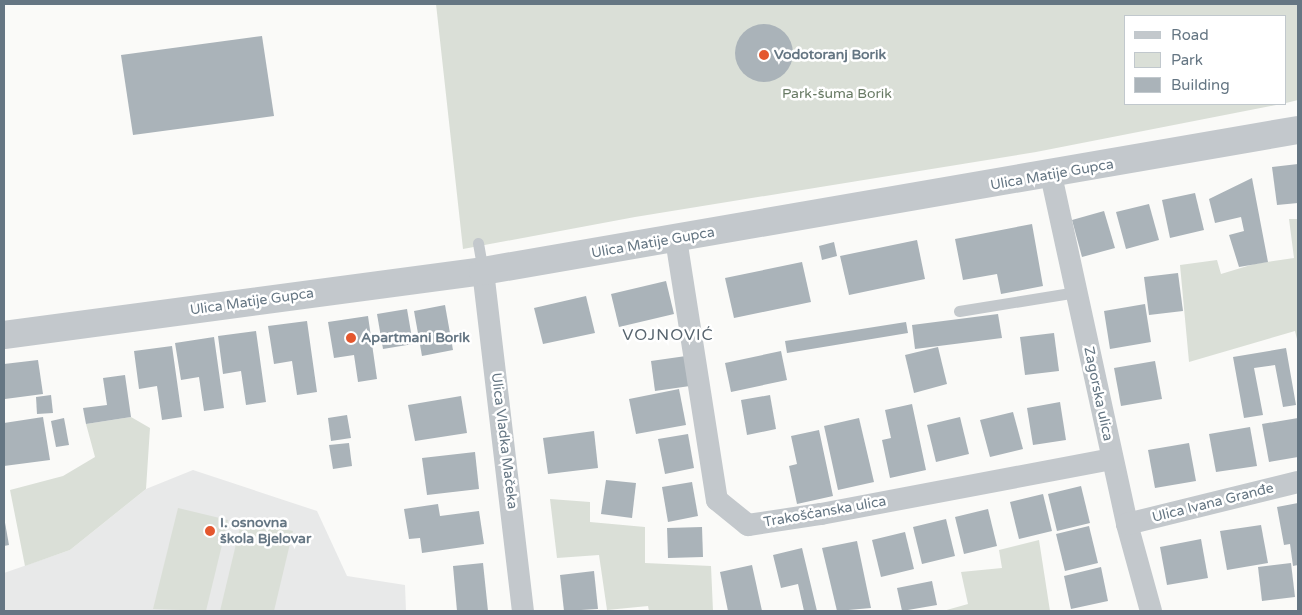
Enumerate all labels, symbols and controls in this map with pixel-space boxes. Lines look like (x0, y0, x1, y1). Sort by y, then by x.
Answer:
legend (1124, 15, 1287, 105)
text: Road (1171, 26, 1209, 44)
place label: Vodotoranj Borik (774, 47, 886, 63)
marker: Vodotoranj Borik (758, 49, 770, 61)
text: Park (1171, 51, 1203, 69)
text: Building (1171, 76, 1230, 94)
park label: Park-šuma Borik (782, 86, 892, 102)
street label: Ulica Matije Gupca (989, 156, 1115, 194)
street label: Ulica Matije Gupca (590, 224, 716, 262)
street label: Ulica Matije Gupca (189, 285, 315, 319)
district label: VOJNOVIĆ (621, 325, 715, 345)
place label: Apartmani Borik (361, 330, 470, 346)
marker: Apartmani Borik (345, 332, 357, 344)
street label: Zagorska ulica (1080, 345, 1116, 443)
street label: Ulica Vladka Mačeka (487, 372, 521, 510)
street label: Ulica Ivana Granđe (1150, 480, 1276, 526)
street label: Trakošćanska ulica (762, 493, 888, 531)
place label: I. osnovna škola Bjelovar (220, 515, 311, 548)
marker: I. osnovna škola Bjelovar (204, 525, 216, 537)

